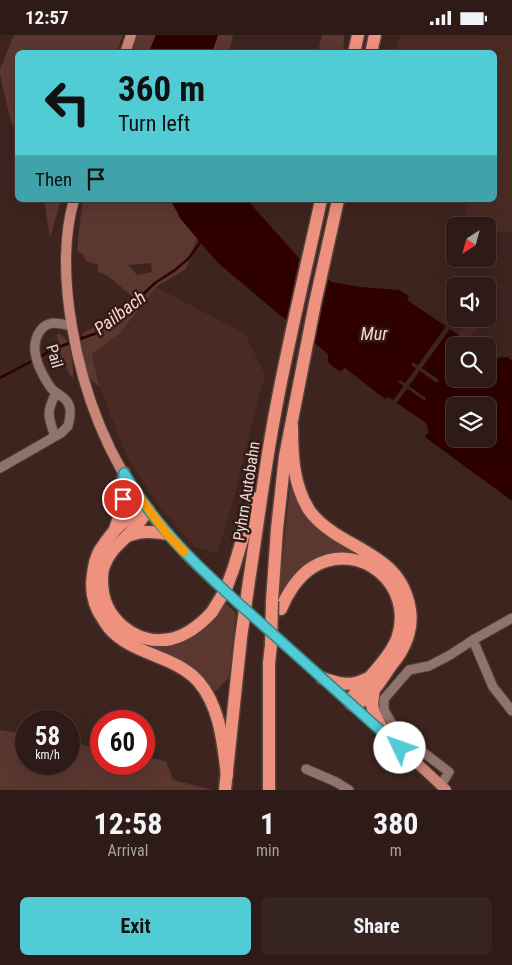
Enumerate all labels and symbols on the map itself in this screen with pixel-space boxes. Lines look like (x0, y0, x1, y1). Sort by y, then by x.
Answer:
north arrow (446, 217, 496, 267)
water label: Pailbach (90, 286, 150, 339)
water label: Mur (361, 323, 388, 344)
street label: Pail (42, 342, 67, 370)
street label: Pyhrn Autobahn (229, 440, 264, 542)
pin (102, 478, 144, 520)
speed limit sign: 60 (90, 710, 155, 775)
position arrow (373, 721, 425, 773)

